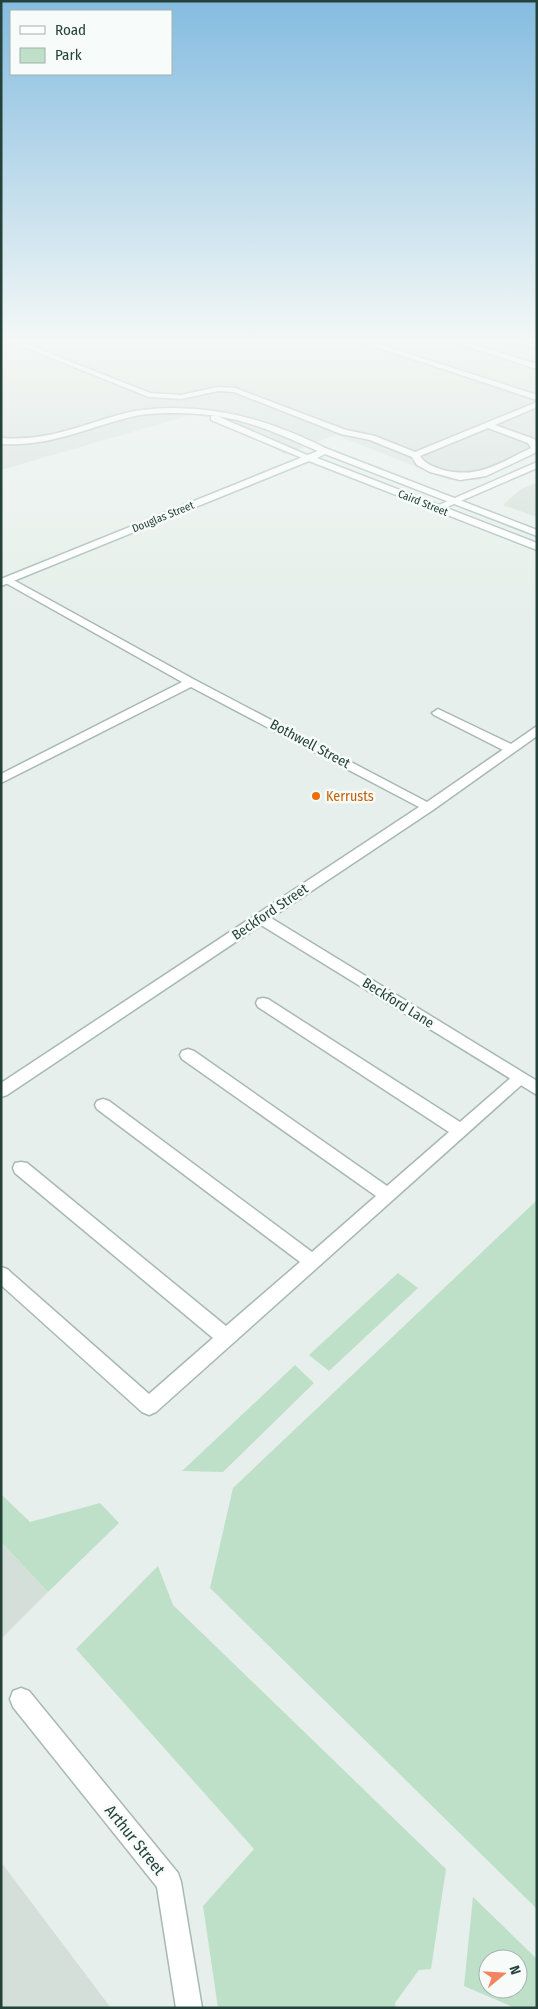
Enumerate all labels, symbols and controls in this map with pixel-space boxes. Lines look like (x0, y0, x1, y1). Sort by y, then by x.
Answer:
legend (10, 10, 172, 75)
text: Road (55, 21, 86, 39)
text: Park (55, 46, 82, 64)
street label: Caird Street (396, 487, 450, 519)
street label: Douglas Street (130, 499, 196, 535)
street label: Bothwell Street (267, 716, 353, 772)
place label: Kerrusts (326, 788, 374, 805)
marker: Kerrusts (310, 790, 322, 802)
street label: Beckford Street (229, 880, 312, 944)
street label: Beckford Lane (359, 974, 437, 1032)
street label: Arthur Street (101, 1801, 170, 1879)
north arrow (478, 1949, 528, 1999)
text: N (506, 1964, 524, 1977)

